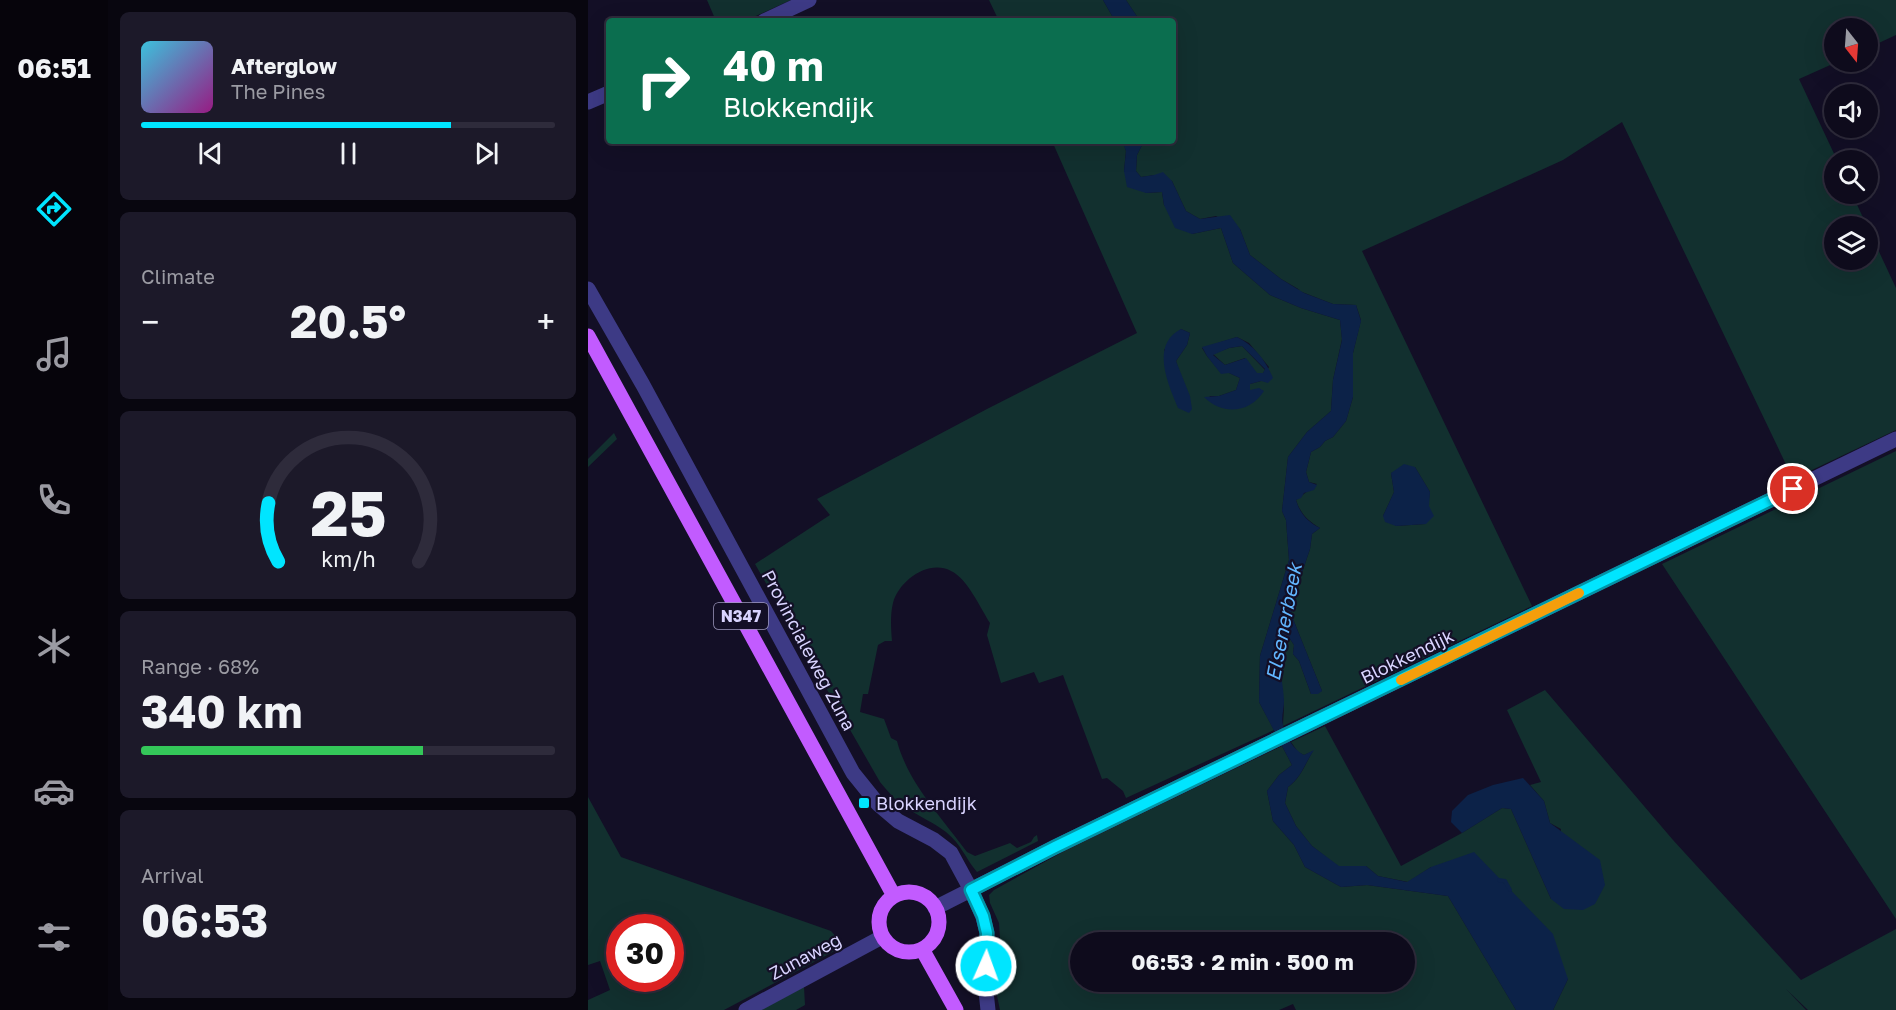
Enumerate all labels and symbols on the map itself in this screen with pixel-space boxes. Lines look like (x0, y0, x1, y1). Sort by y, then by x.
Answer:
north arrow (1824, 18, 1878, 72)
pin (1767, 463, 1818, 514)
water label: Elsenerbeek (1260, 559, 1307, 683)
street label: Provincialeweg Zuna (757, 566, 861, 734)
road number: N347 (714, 603, 768, 629)
street label: Blokkendijk (1357, 624, 1457, 688)
place label: Blokkendijk (876, 792, 977, 814)
marker: Blokkendijk (857, 796, 871, 810)
speed limit sign: 30 (606, 914, 684, 992)
street label: Zunaweg (765, 928, 845, 984)
position arrow (954, 934, 1018, 998)

